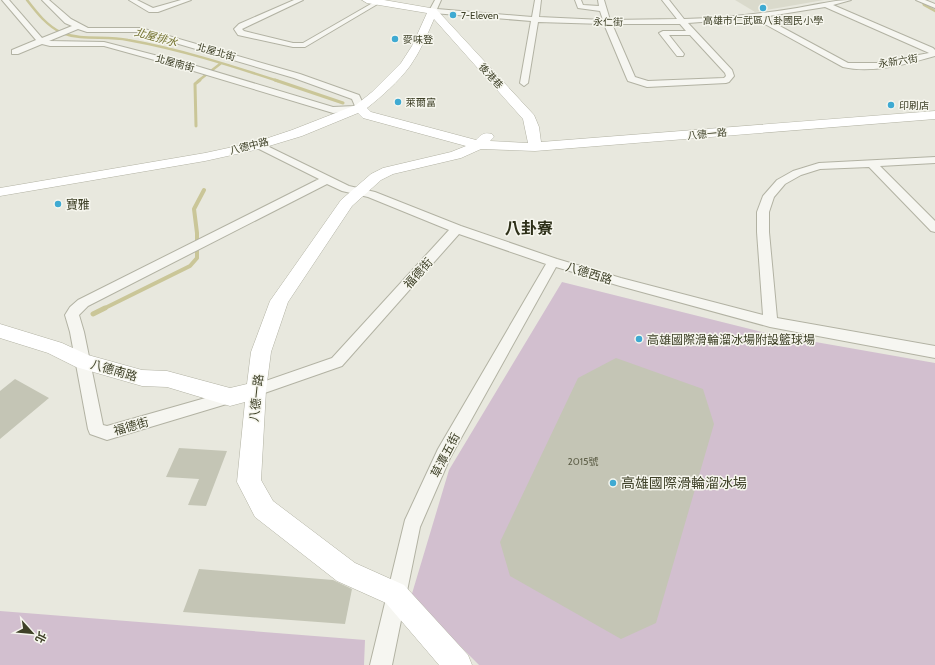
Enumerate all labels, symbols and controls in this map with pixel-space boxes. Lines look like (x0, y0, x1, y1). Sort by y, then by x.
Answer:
marker: 高雄市仁武區八卦國民小學 (758, 3, 768, 13)
place label: 7-Eleven (461, 9, 499, 22)
marker: 7-Eleven (448, 10, 458, 20)
place label: 高雄市仁武區八卦國民小學 (703, 14, 823, 27)
street label: 永仁街 (593, 15, 623, 29)
water label: 北屋排水 (133, 25, 180, 50)
place label: 麥味登 (403, 33, 433, 46)
marker: 麥味登 (390, 34, 400, 44)
street label: 北屋北街 (195, 40, 237, 64)
street label: 永新六街 (877, 51, 919, 71)
street label: 北屋南街 (154, 52, 196, 74)
street label: 後港巷 (476, 61, 506, 91)
place label: 萊爾富 (406, 96, 436, 109)
marker: 萊爾富 (393, 97, 403, 107)
place label: 印刷店 (899, 99, 929, 112)
marker: 印刷店 (886, 100, 896, 110)
street label: 八德一路 (687, 126, 727, 142)
street label: 八德中路 (228, 135, 270, 157)
place label: 寶雅 (66, 197, 90, 212)
marker: 寶雅 (53, 199, 63, 209)
district label: 八卦寮 (505, 219, 553, 238)
street label: 福德街 (400, 255, 436, 291)
street label: 八德西路 (564, 259, 614, 287)
place label: 高雄國際滑輪溜冰場附設籃球場 (647, 332, 815, 347)
marker: 高雄國際滑輪溜冰場附設籃球場 (634, 334, 644, 344)
street label: 八德南路 (89, 356, 139, 384)
street label: 八德一路 (246, 373, 266, 423)
street label: 福德街 (112, 414, 150, 438)
street label: 草潭五街 (427, 430, 463, 480)
house number: 2015號 (568, 455, 598, 468)
place label: 高雄國際滑輪溜冰場 (621, 474, 747, 492)
marker: 高雄國際滑輪溜冰場 (608, 478, 618, 488)
north arrow (12, 613, 52, 653)
text: 北 (32, 629, 50, 646)

